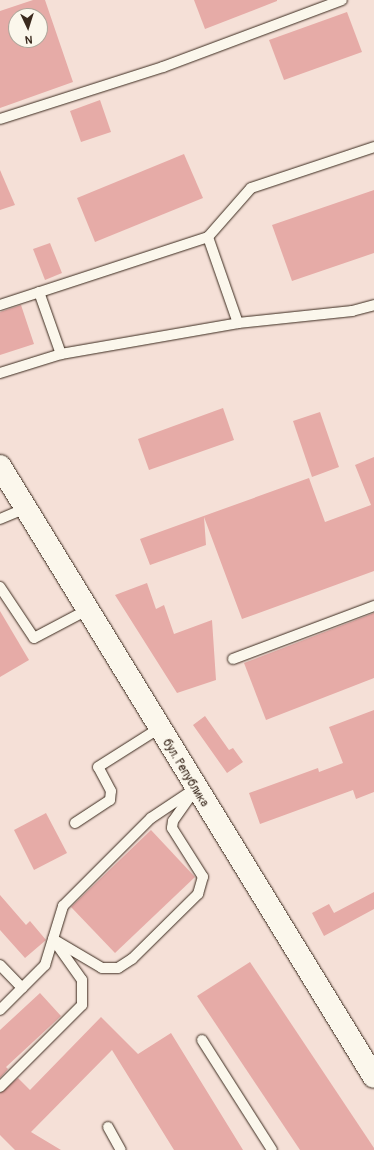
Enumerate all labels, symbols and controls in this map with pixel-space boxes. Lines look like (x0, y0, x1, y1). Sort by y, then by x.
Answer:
north arrow (8, 8, 48, 48)
text: N (25, 33, 33, 46)
street label: бул. Република (159, 736, 211, 810)

